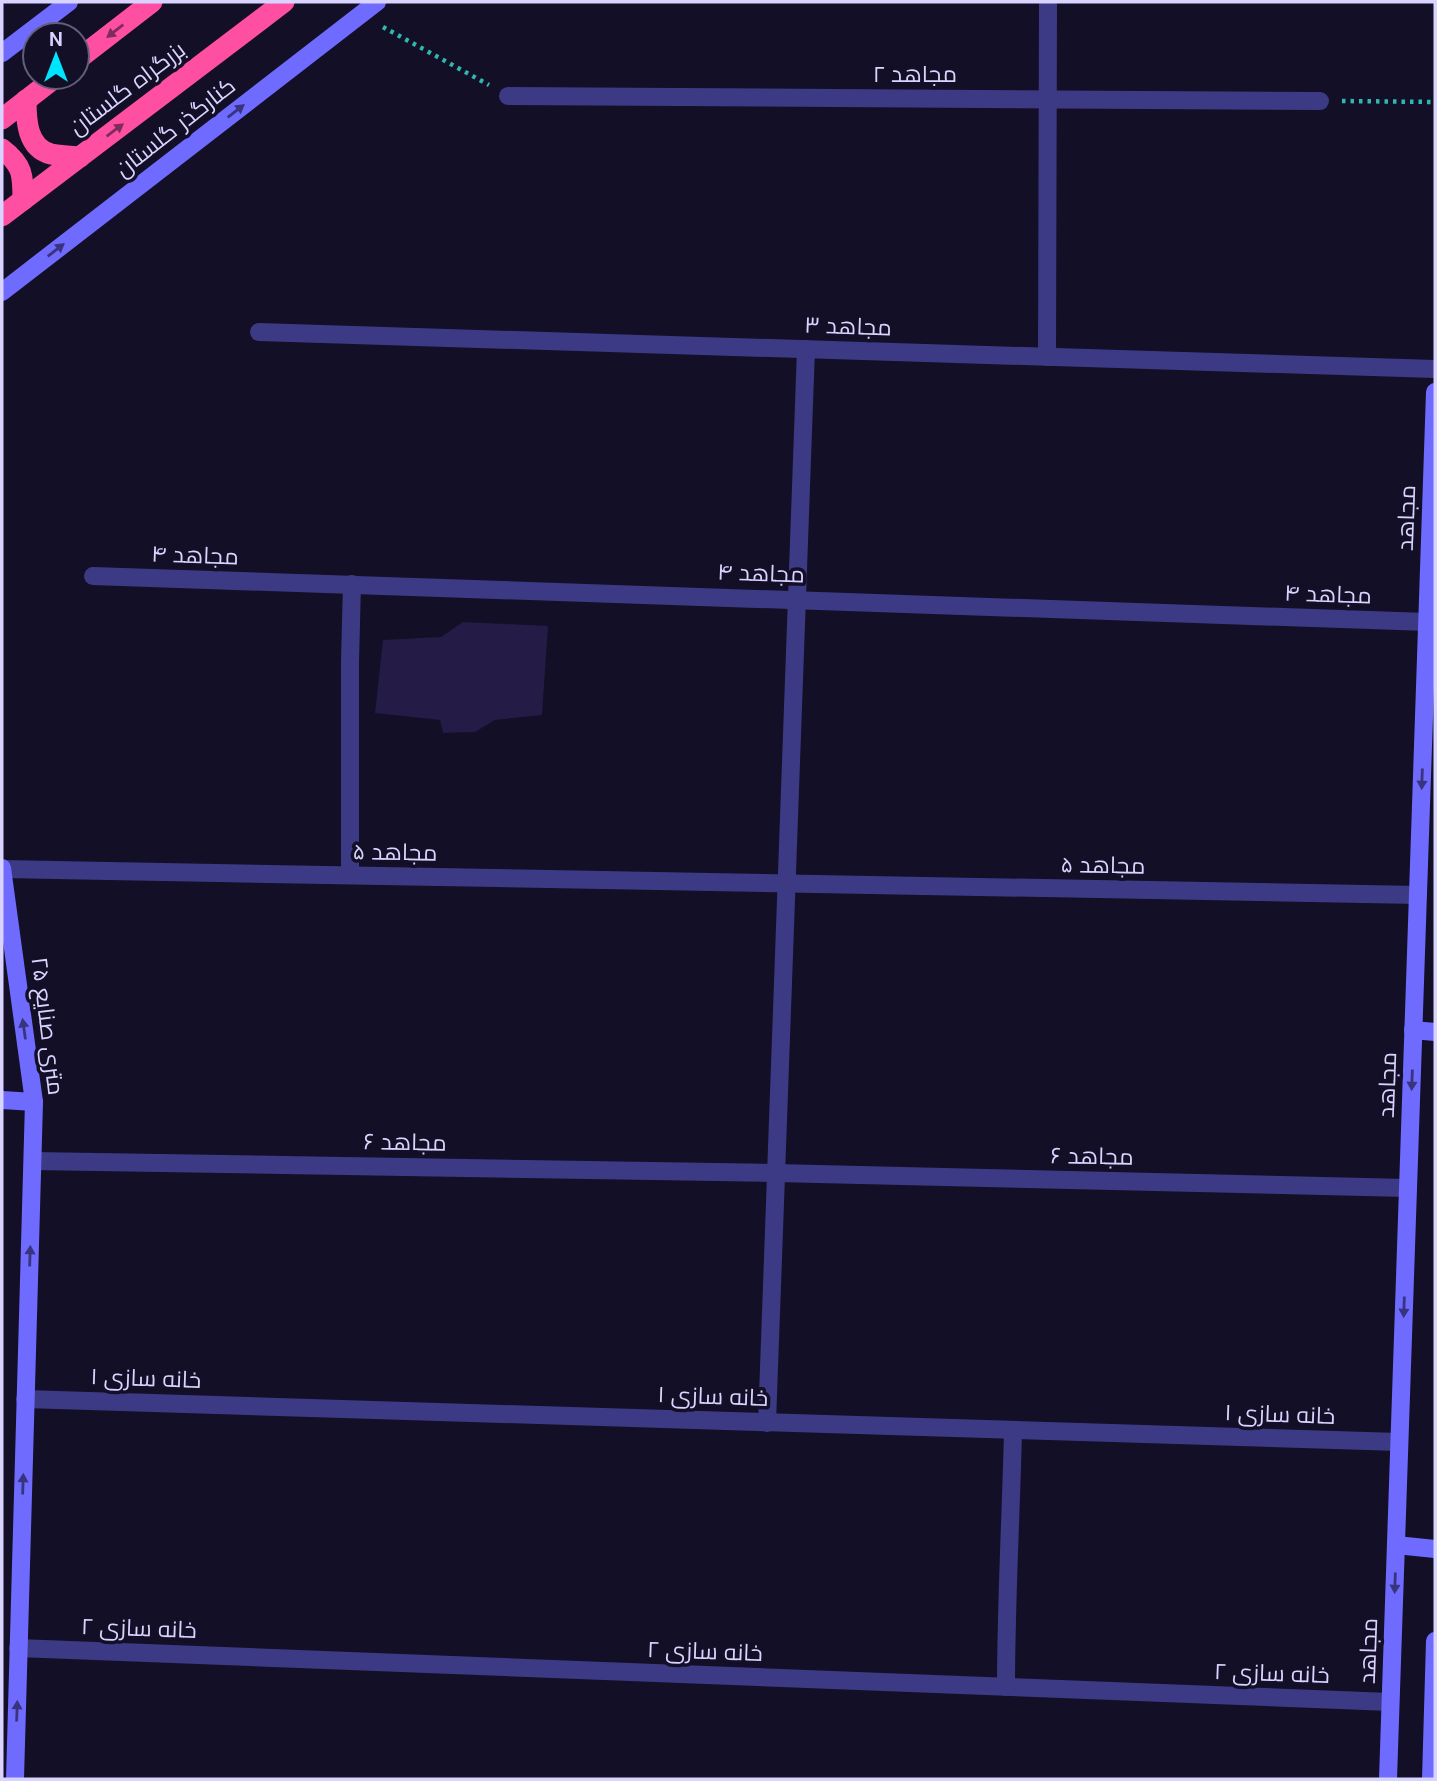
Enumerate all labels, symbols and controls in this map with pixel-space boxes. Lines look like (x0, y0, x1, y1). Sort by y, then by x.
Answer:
north arrow (21, 21, 91, 91)
one-way arrow (106, 24, 124, 39)
text: N (49, 27, 63, 52)
street label: بزرگراه گلستان (63, 34, 191, 142)
street label: مجاهد ۲ (873, 59, 957, 89)
street label: کنارگذر گلستان (109, 70, 241, 184)
one-way arrow (227, 105, 245, 119)
one-way arrow (106, 124, 124, 138)
one-way arrow (46, 243, 65, 257)
street label: مجاهد ۳ (804, 309, 892, 343)
street label: مجاهد (1390, 484, 1422, 552)
street label: مجاهد ۴ (151, 538, 239, 572)
street label: مجاهد ۴ (717, 556, 805, 590)
street label: مجاهد ۴ (1284, 577, 1372, 611)
one-way arrow (1416, 768, 1427, 790)
street label: ۵ مجاهد (352, 836, 438, 868)
street label: مجاهد ۵ (1060, 849, 1146, 881)
street label: ۲۵ متری صنایع (24, 955, 71, 1097)
one-way arrow (19, 1018, 30, 1040)
street label: مجاهد (1371, 1051, 1403, 1119)
one-way arrow (1406, 1069, 1417, 1091)
street label: ۶ مجاهد (363, 1126, 447, 1158)
street label: مجاهد ۶ (1050, 1140, 1134, 1172)
one-way arrow (24, 1245, 35, 1267)
one-way arrow (1398, 1296, 1409, 1318)
street label: خانه سازی ۱ (90, 1361, 202, 1395)
street label: خانه سازی ۱ (657, 1379, 769, 1413)
street label: خانه سازی ۱ (1224, 1397, 1336, 1431)
one-way arrow (17, 1472, 29, 1494)
one-way arrow (1389, 1572, 1400, 1594)
street label: خانه سازی ۲ (81, 1611, 197, 1645)
street label: مجاهد (1352, 1617, 1384, 1685)
street label: خانه سازی ۲ (647, 1634, 763, 1668)
street label: خانه سازی ۲ (1214, 1656, 1330, 1690)
one-way arrow (11, 1700, 22, 1722)

